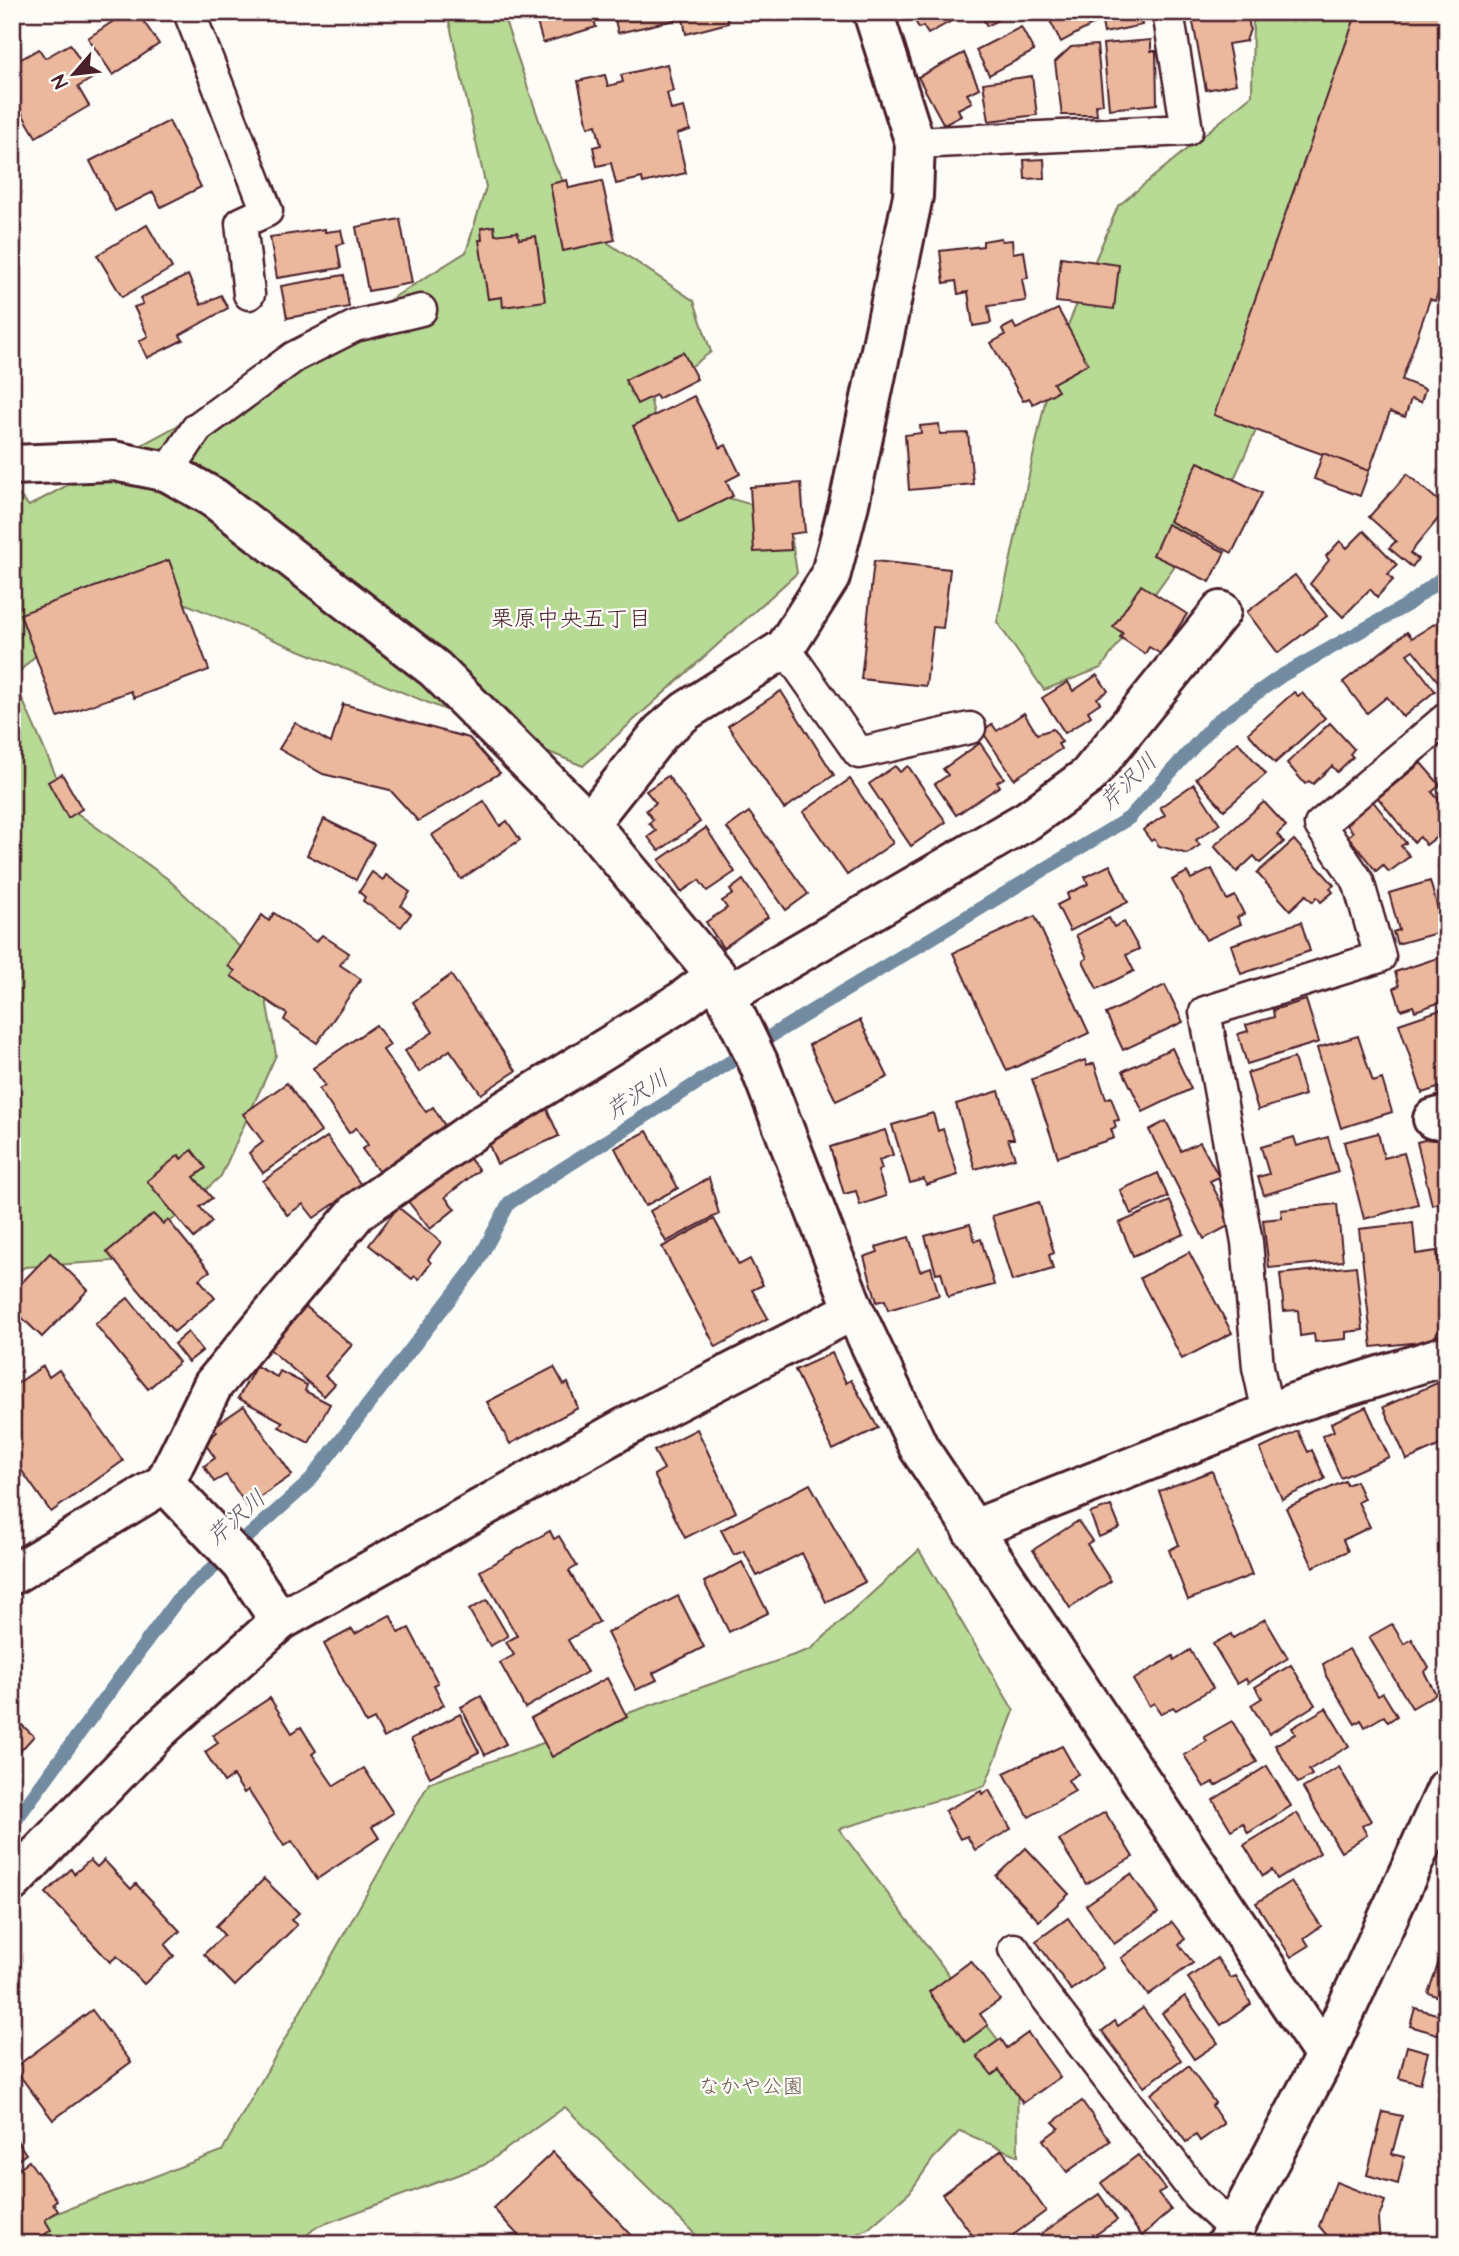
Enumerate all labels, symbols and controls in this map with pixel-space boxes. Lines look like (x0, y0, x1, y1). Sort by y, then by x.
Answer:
north arrow (38, 38, 108, 108)
text: N (46, 70, 75, 93)
district label: 栗原中央五丁目 (491, 603, 652, 635)
water label: 芹沢川 (1093, 746, 1165, 817)
water label: 芹沢川 (600, 1063, 675, 1127)
water label: 芹沢川 (200, 1483, 273, 1553)
park label: なかや公園 (699, 2072, 804, 2101)

